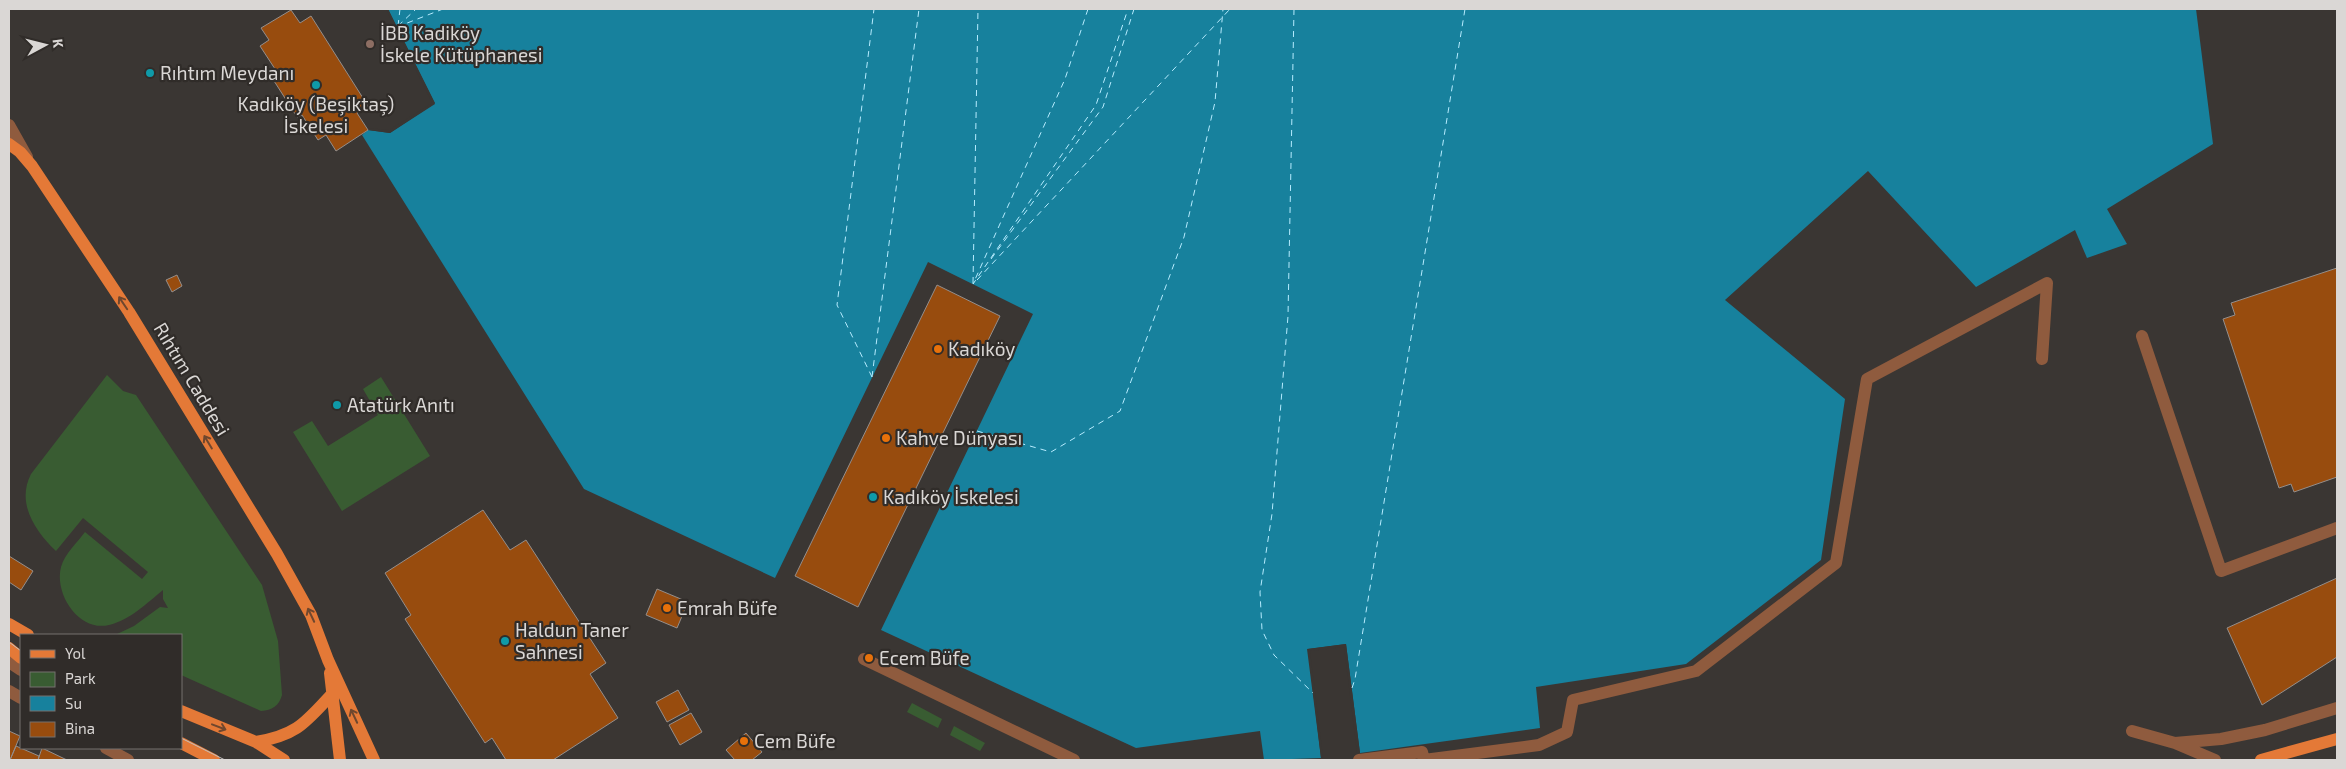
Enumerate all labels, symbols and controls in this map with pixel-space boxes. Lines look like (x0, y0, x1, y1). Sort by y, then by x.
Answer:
north arrow (20, 20, 70, 70)
place label: İBB Kadiköy İskele Kütüphanesi (380, 21, 542, 66)
text: K (49, 38, 67, 49)
marker: İBB Kadiköy İskele Kütüphanesi (364, 38, 376, 50)
place label: Rıhtım Meydanı (160, 61, 294, 84)
marker: Rıhtım Meydanı (144, 67, 156, 79)
marker: Kadıköy (Beşiktaş) İskelesi (310, 79, 322, 91)
place label: Kadıköy (Beşiktaş) İskelesi (238, 92, 394, 137)
one-way arrow (118, 296, 128, 310)
street label: Rıhtım Caddesi (150, 318, 235, 440)
place label: Kadıköy (948, 337, 1015, 360)
marker: Kadıköy (932, 343, 944, 355)
place label: Atatürk Anıtı (347, 393, 455, 416)
marker: Atatürk Anıtı (331, 399, 343, 411)
place label: Kahve Dünyası (896, 426, 1022, 449)
marker: Kahve Dünyası (880, 432, 892, 444)
one-way arrow (202, 435, 212, 449)
place label: Kadıköy İskelesi (883, 485, 1019, 508)
marker: Kadıköy İskelesi (867, 491, 879, 503)
place label: Emrah Büfe (677, 596, 778, 619)
marker: Emrah Büfe (661, 602, 673, 614)
one-way arrow (305, 608, 315, 623)
place label: Haldun Taner Sahnesi (515, 618, 629, 663)
legend (20, 634, 182, 749)
marker: Haldun Taner Sahnesi (499, 635, 511, 647)
text: Yol (65, 644, 86, 662)
place label: Ecem Büfe (879, 646, 970, 669)
marker: Ecem Büfe (863, 652, 875, 664)
text: Park (65, 669, 96, 687)
text: Su (65, 694, 82, 712)
one-way arrow (348, 709, 358, 724)
text: Bina (65, 719, 95, 737)
one-way arrow (210, 723, 226, 732)
place label: Cem Büfe (754, 729, 836, 752)
marker: Cem Büfe (738, 735, 750, 747)

